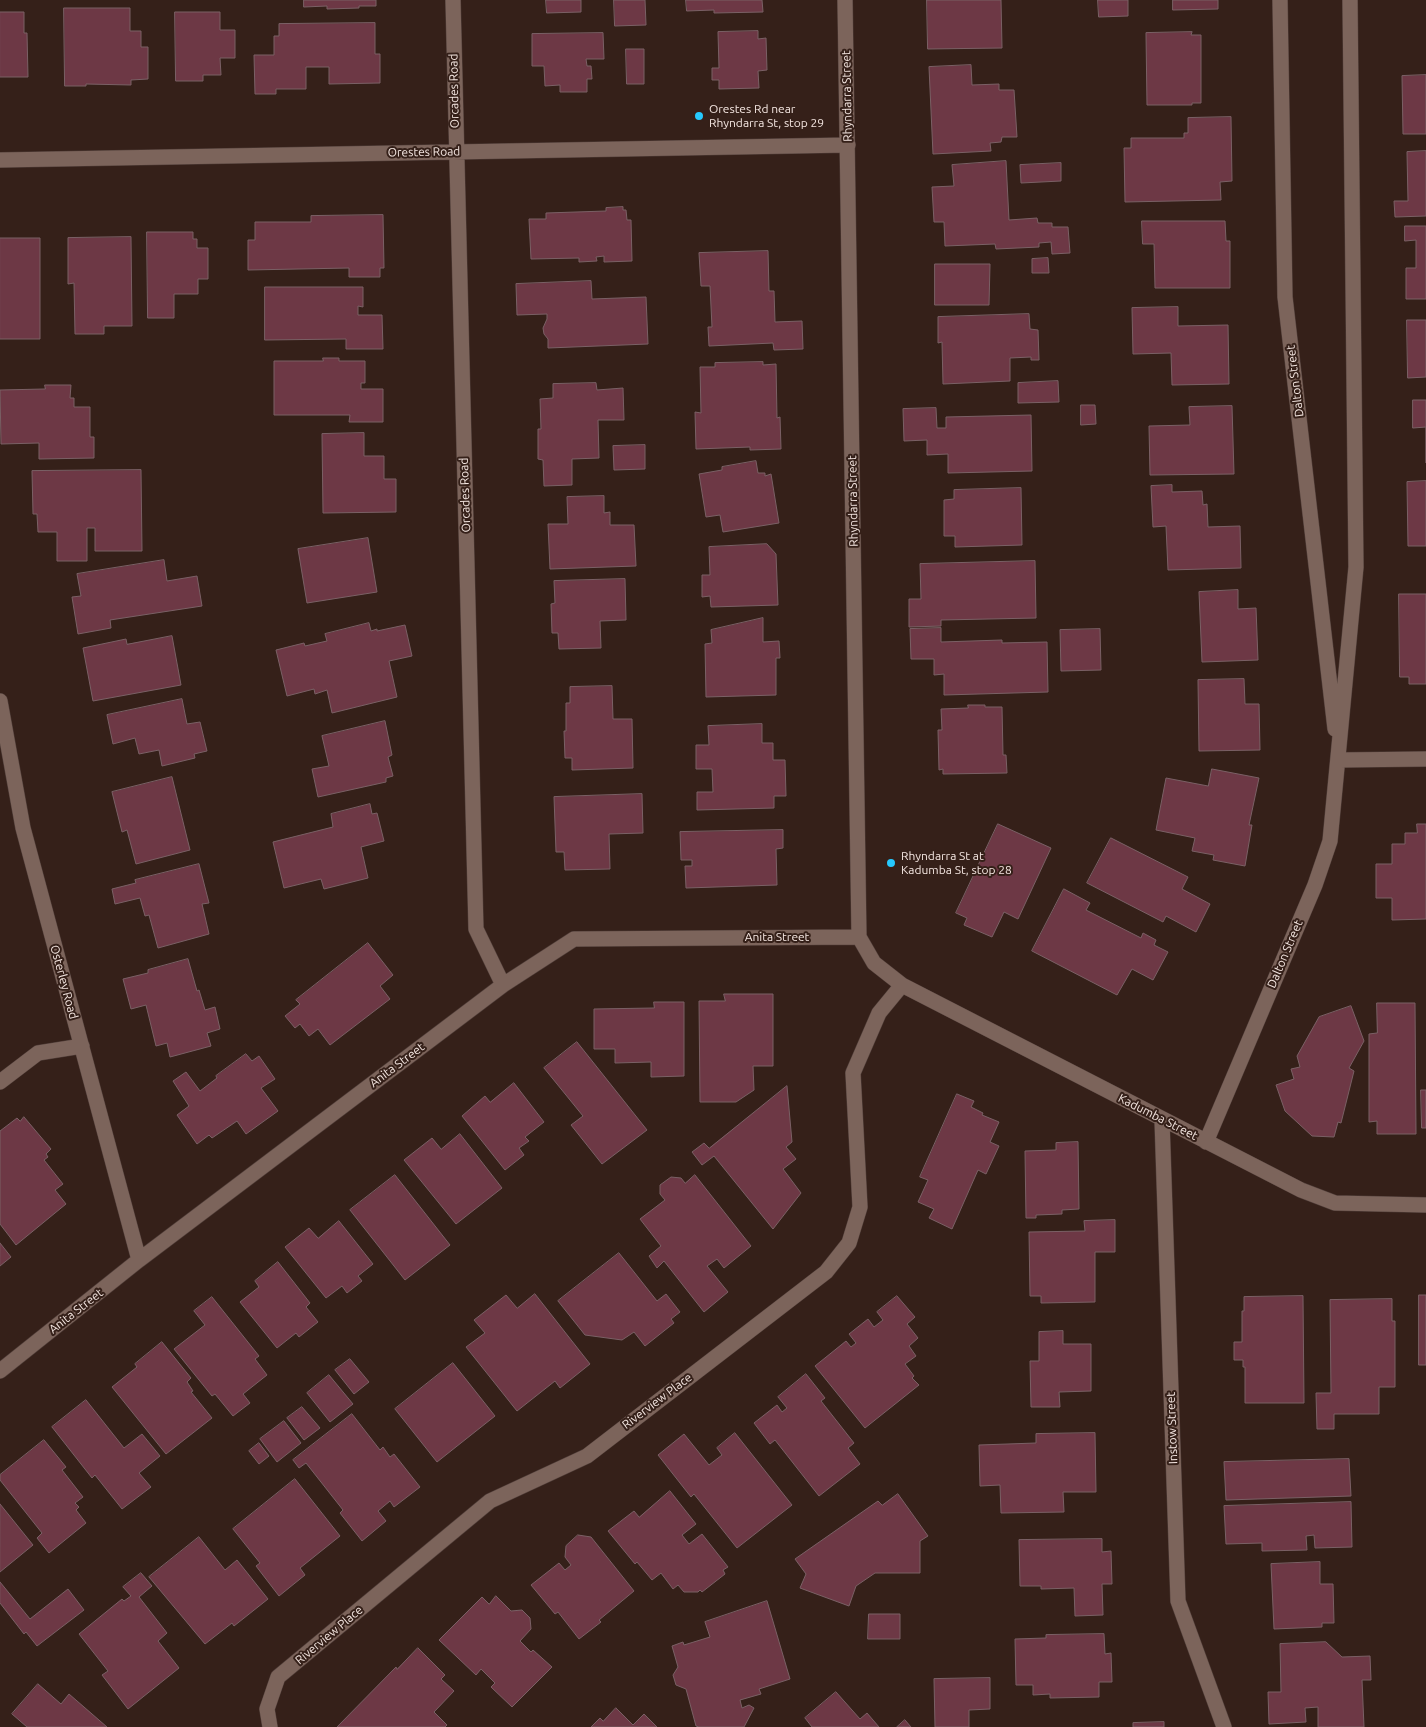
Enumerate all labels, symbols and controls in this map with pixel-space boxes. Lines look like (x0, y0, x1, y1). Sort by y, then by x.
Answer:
street label: Rhyndarra Street (839, 50, 855, 142)
street label: Orcades Road (446, 53, 462, 129)
place label: Orestes Rd near Rhyndarra St, stop 29 (709, 102, 824, 130)
marker: Orestes Rd near Rhyndarra St, stop 29 (693, 110, 705, 122)
street label: Orestes Road (388, 144, 460, 160)
street label: Dalton Street (1283, 344, 1307, 418)
street label: Rhyndarra Street (845, 455, 861, 547)
street label: Orcades Road (456, 457, 474, 533)
place label: Rhyndarra St at Kadumba St, stop 28 (901, 849, 1012, 877)
marker: Rhyndarra St at Kadumba St, stop 28 (885, 857, 897, 869)
street label: Dalton Street (1264, 918, 1306, 990)
street label: Anita Street (745, 930, 809, 944)
street label: Osterley Road (47, 943, 81, 1021)
street label: Anita Street (367, 1040, 427, 1090)
street label: Kadumba Street (1116, 1091, 1200, 1143)
street label: Anita Street (46, 1285, 106, 1337)
street label: Riverview Place (619, 1370, 695, 1432)
street label: Instow Street (1164, 1392, 1180, 1464)
street label: Riverview Place (292, 1603, 366, 1667)

